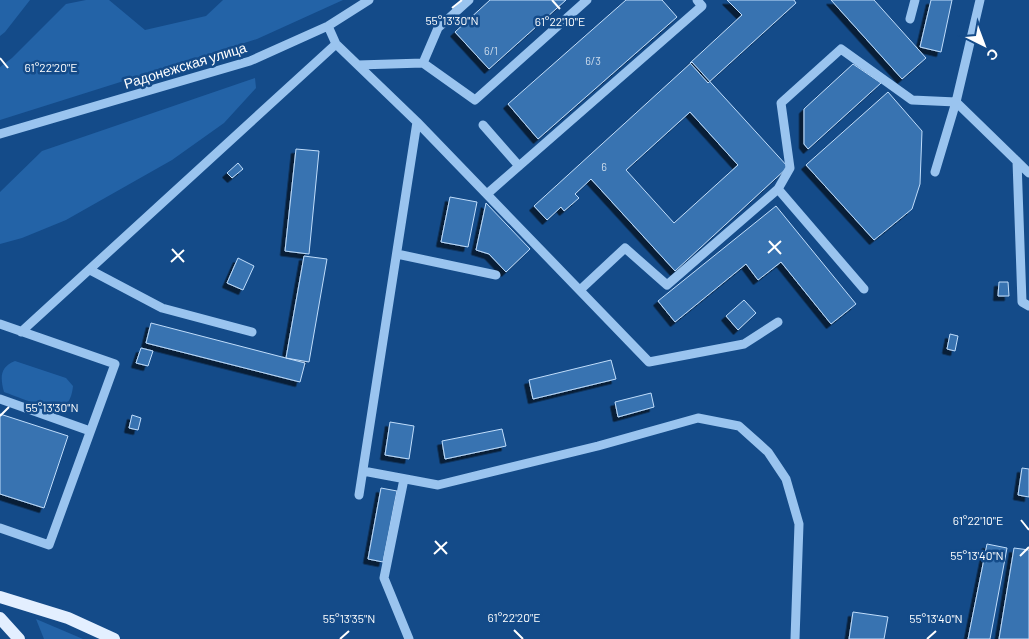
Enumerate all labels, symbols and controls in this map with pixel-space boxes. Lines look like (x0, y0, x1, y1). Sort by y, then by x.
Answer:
text: 55°13'30"N (425, 13, 479, 27)
text: 61°22'10"E (535, 14, 585, 28)
north arrow (959, 20, 1009, 70)
street label: Радонежская улица (122, 38, 249, 92)
house number: 6/1 (484, 44, 498, 57)
text: С (984, 45, 1002, 65)
house number: 6/3 (585, 54, 601, 67)
text: 61°22'20"E (25, 60, 77, 74)
house number: 6 (601, 160, 607, 173)
text: 55°13'30"N (25, 400, 79, 414)
text: 61°22'10"E (953, 513, 1003, 527)
text: 55°13'40"N (950, 548, 1004, 562)
text: 61°22'20"E (488, 610, 540, 624)
text: 55°13'35"N (323, 611, 375, 625)
text: 55°13'40"N (909, 611, 963, 625)

